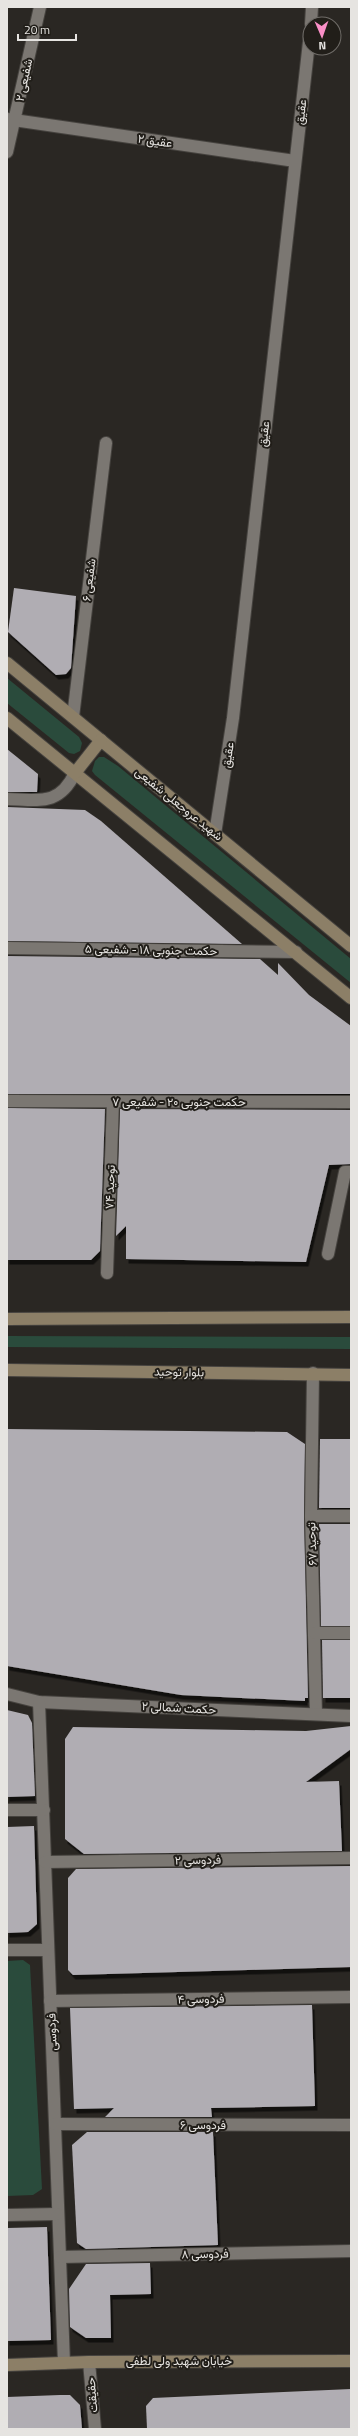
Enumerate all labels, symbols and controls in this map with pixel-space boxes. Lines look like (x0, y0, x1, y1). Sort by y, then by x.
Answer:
scale bar (18, 16, 76, 42)
north arrow (302, 16, 342, 56)
text: 20 m (24, 20, 50, 39)
text: N (318, 38, 326, 54)
street label: شفیعی ۲ (10, 57, 37, 103)
street label: عقیق (289, 98, 312, 126)
street label: عقیق ۲ (137, 129, 174, 152)
street label: عقیق (253, 420, 274, 448)
street label: شفیعی ۶ (76, 557, 101, 602)
street label: عقیق (216, 741, 239, 769)
street label: شهید عروجعلی شفیعی (131, 762, 227, 845)
street label: حکمت جنوبی ۱۸ - شفیعی ۵ (85, 939, 217, 960)
street label: حکمت جنوبی ۲۰ - شفیعی ۷ (112, 1092, 246, 1111)
street label: توحید ۷۴ (99, 1164, 120, 1209)
street label: بلوار توحید (154, 1362, 204, 1381)
street label: توحید ۶۷ (301, 1522, 322, 1566)
street label: حکمت شمالی ۲ (141, 1696, 217, 1719)
street label: فردوسی ۲ (175, 1850, 221, 1869)
street label: فردوسی ۴ (177, 1989, 225, 2008)
street label: فردوسی (41, 2013, 62, 2051)
street label: فردوسی ۶ (180, 2115, 226, 2134)
street label: فردوسی ۸ (181, 2244, 229, 2263)
street label: خیابان شهید ولی لطفی (126, 2351, 232, 2370)
street label: حقیقت (80, 2377, 103, 2414)

